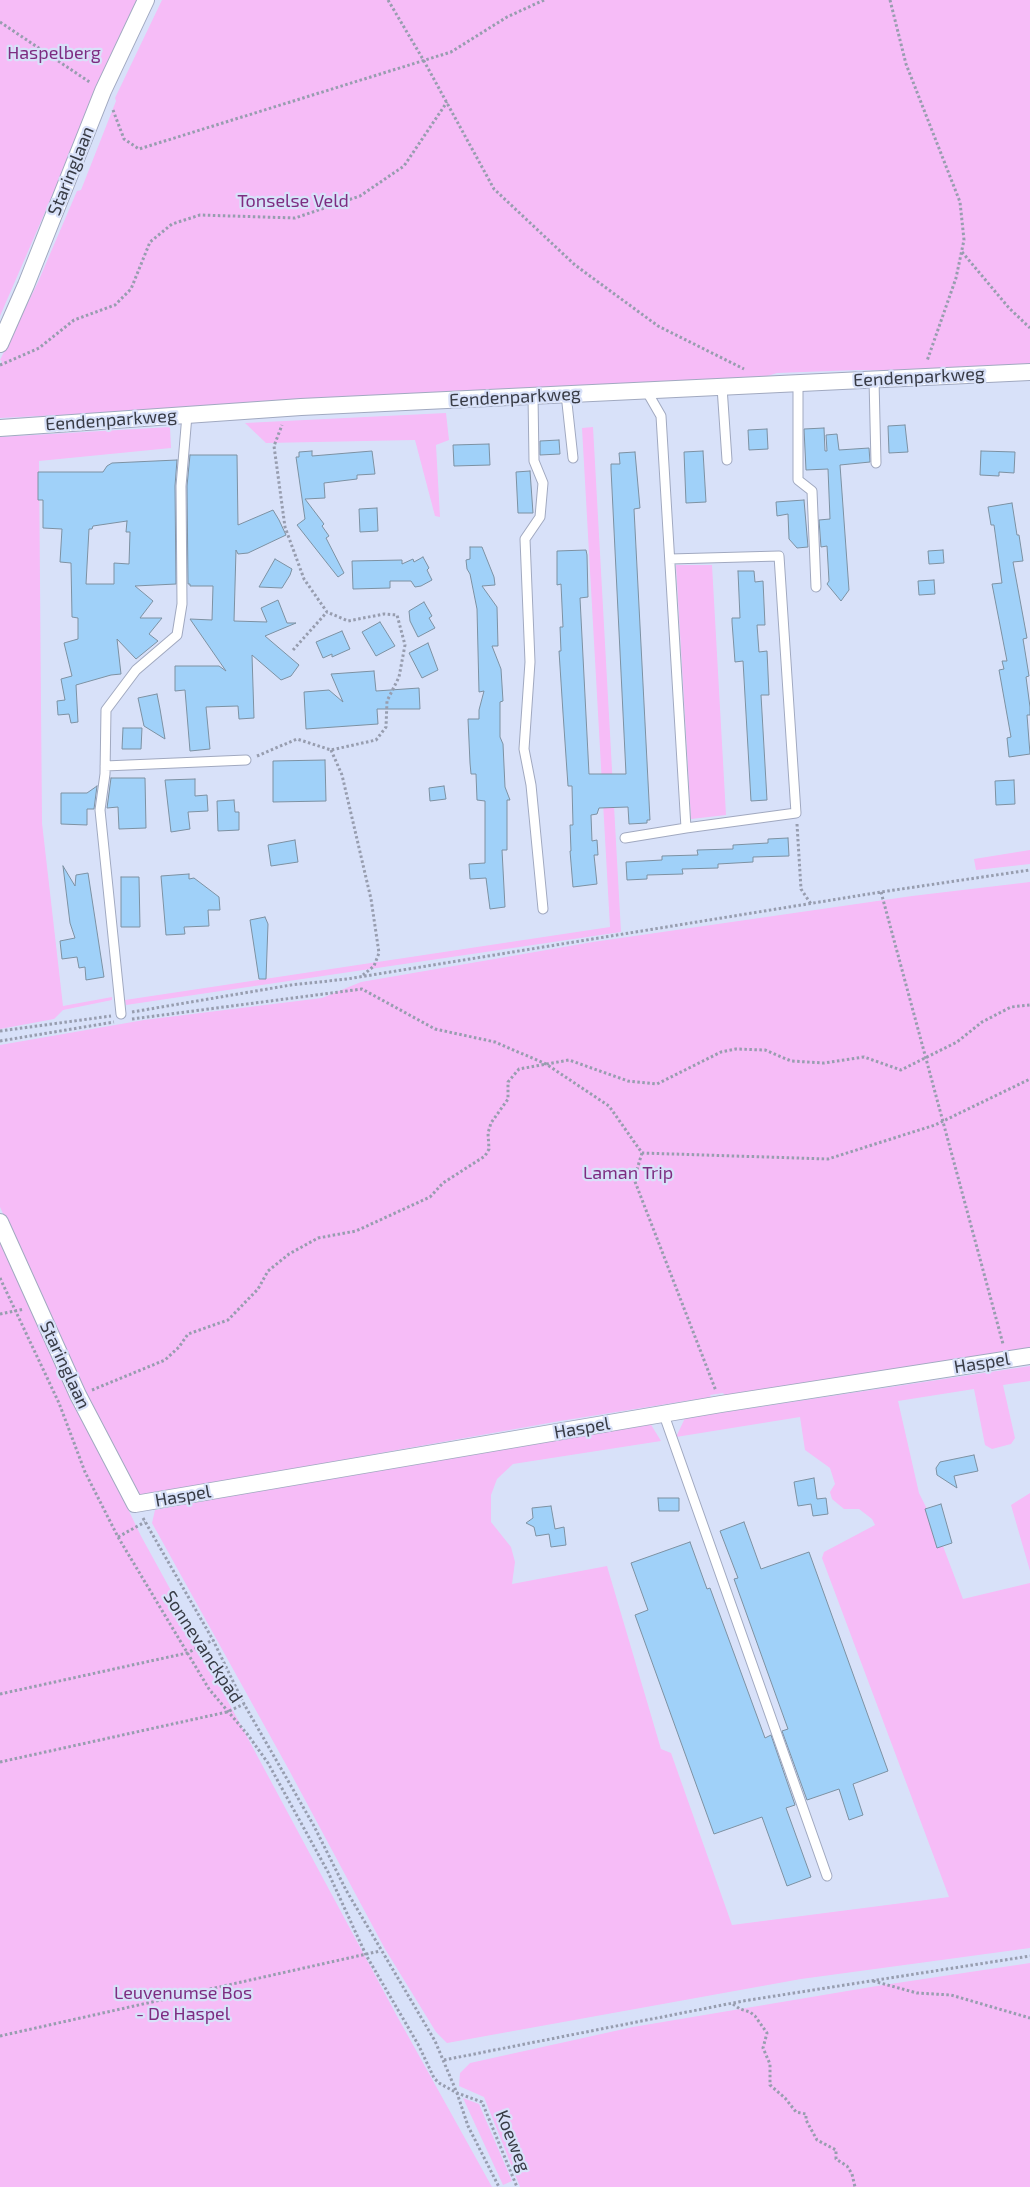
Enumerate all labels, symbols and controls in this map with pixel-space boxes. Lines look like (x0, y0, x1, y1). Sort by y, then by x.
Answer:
park label: Haspelberg (7, 42, 101, 64)
street label: Staringlaan (43, 123, 99, 219)
park label: Tonselse Veld (237, 190, 349, 212)
street label: Eendenparkweg (853, 363, 985, 391)
street label: Eendenparkweg (449, 383, 581, 411)
street label: Eendenparkweg (44, 405, 178, 435)
park label: Laman Trip (583, 1162, 673, 1184)
street label: Staringlaan (35, 1318, 95, 1412)
street label: Haspel (952, 1348, 1012, 1378)
street label: Haspel (552, 1412, 612, 1444)
street label: Haspel (153, 1480, 213, 1512)
street label: Sonnevanckpad (159, 1587, 247, 1707)
park label: Leuvenumse Bos - De Haspel (114, 1982, 252, 2025)
street label: Koeweg (491, 2107, 535, 2175)

